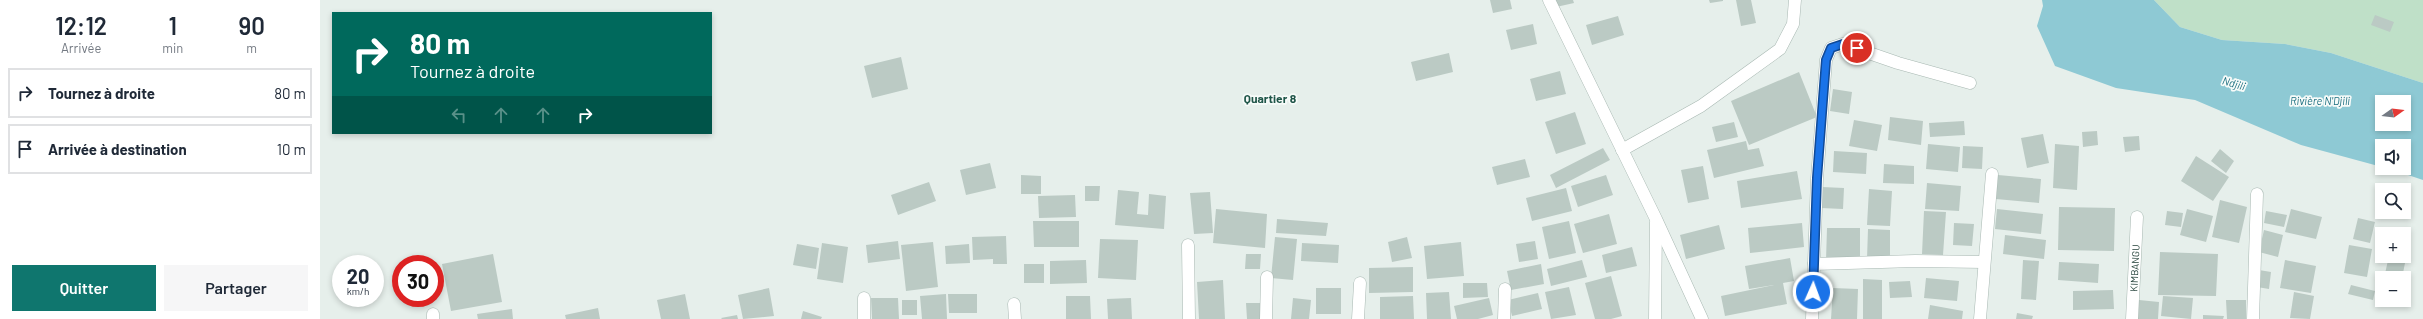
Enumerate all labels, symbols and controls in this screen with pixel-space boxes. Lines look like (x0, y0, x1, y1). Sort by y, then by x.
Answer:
text: 12:12 (55, 11, 107, 40)
text: 1 (169, 11, 177, 40)
text: 90 (239, 11, 265, 40)
text: 80 m (410, 26, 470, 60)
icon: right (344, 28, 396, 80)
pin (1840, 31, 1874, 65)
icon: arrive (1846, 37, 1868, 59)
text: Arrivée (61, 40, 101, 56)
text: min (162, 40, 183, 56)
text: m (246, 40, 257, 56)
text: Tournez à droite (410, 60, 535, 82)
water label: Ndjili (2221, 74, 2247, 93)
icon: right (14, 82, 36, 104)
text: Tournez à droite (48, 84, 155, 102)
text: 80 m (274, 84, 306, 102)
district label: Quartier 8 (1244, 91, 1297, 105)
water label: Rivière N'Djili (2290, 94, 2350, 107)
north arrow (2375, 95, 2411, 131)
map controls (2375, 95, 2411, 307)
icon: left (448, 104, 470, 126)
icon: ahead (490, 104, 512, 126)
icon: ahead (532, 104, 554, 126)
icon: right (574, 104, 596, 126)
icon: arrive (14, 138, 36, 160)
button: sound (2375, 139, 2411, 175)
text: Arrivée à destination (48, 140, 187, 158)
text: 10 m (277, 140, 306, 158)
button: search (2375, 183, 2411, 219)
button: + (2375, 227, 2411, 263)
street label: KIMBANGU (2127, 244, 2142, 292)
speed limit sign: 30 (392, 255, 444, 307)
text: 20 (347, 264, 369, 288)
button: Quitter (12, 265, 156, 311)
button: Partager (164, 265, 308, 311)
position arrow (1792, 271, 1834, 313)
button: − (2375, 271, 2411, 307)
text: km/h (347, 285, 369, 297)

